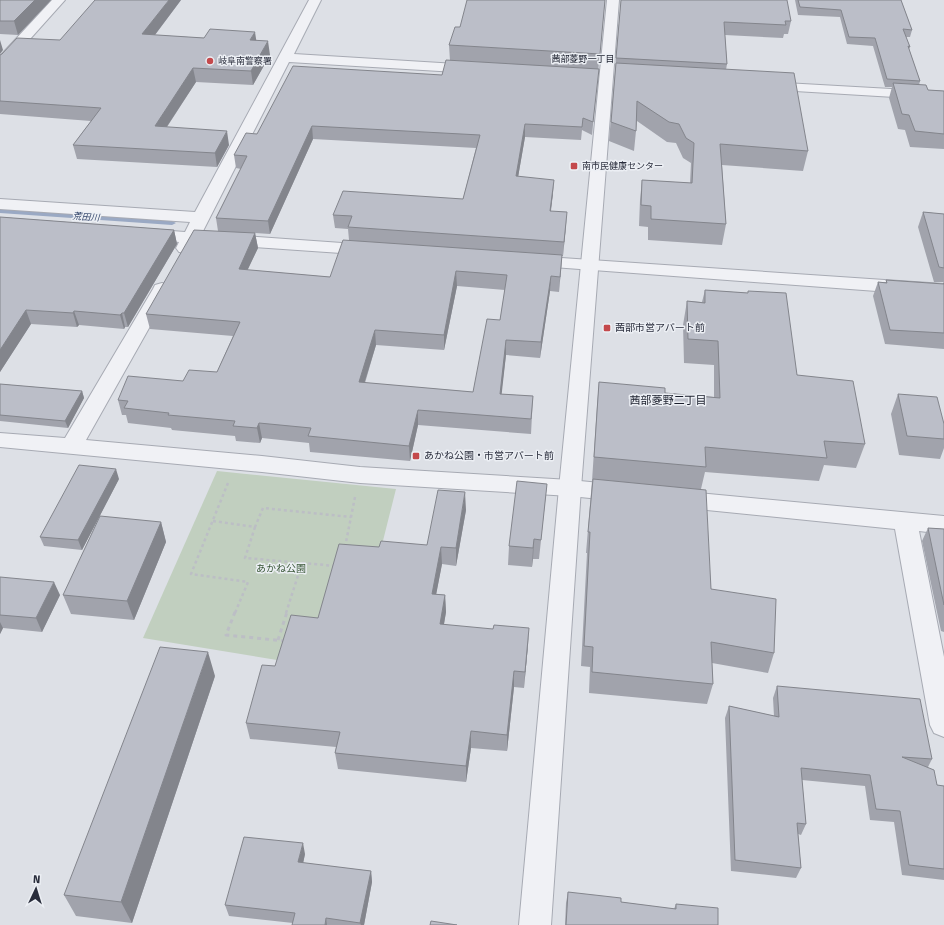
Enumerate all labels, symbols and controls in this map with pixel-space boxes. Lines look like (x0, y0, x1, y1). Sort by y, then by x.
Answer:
district label: 茜部菱野一丁目 (551, 54, 615, 64)
marker: 岐阜南警察署 (205, 56, 215, 66)
place label: 岐阜南警察署 (218, 56, 272, 66)
marker: 南市民健康センター (569, 161, 579, 171)
place label: 南市民健康センター (582, 161, 663, 171)
water label: 荒田川 (72, 211, 101, 223)
place label: 茜部市営アパート前 (615, 322, 705, 334)
marker: 茜部市営アパート前 (602, 323, 612, 333)
district label: 茜部菱野二丁目 (630, 394, 707, 407)
place label: あかね公園・市営アパート前 (424, 450, 554, 462)
marker: あかね公園・市営アパート前 (411, 451, 421, 461)
park label: あかね公園 (256, 563, 306, 575)
north arrow (16, 869, 56, 909)
text: N (33, 873, 41, 886)

